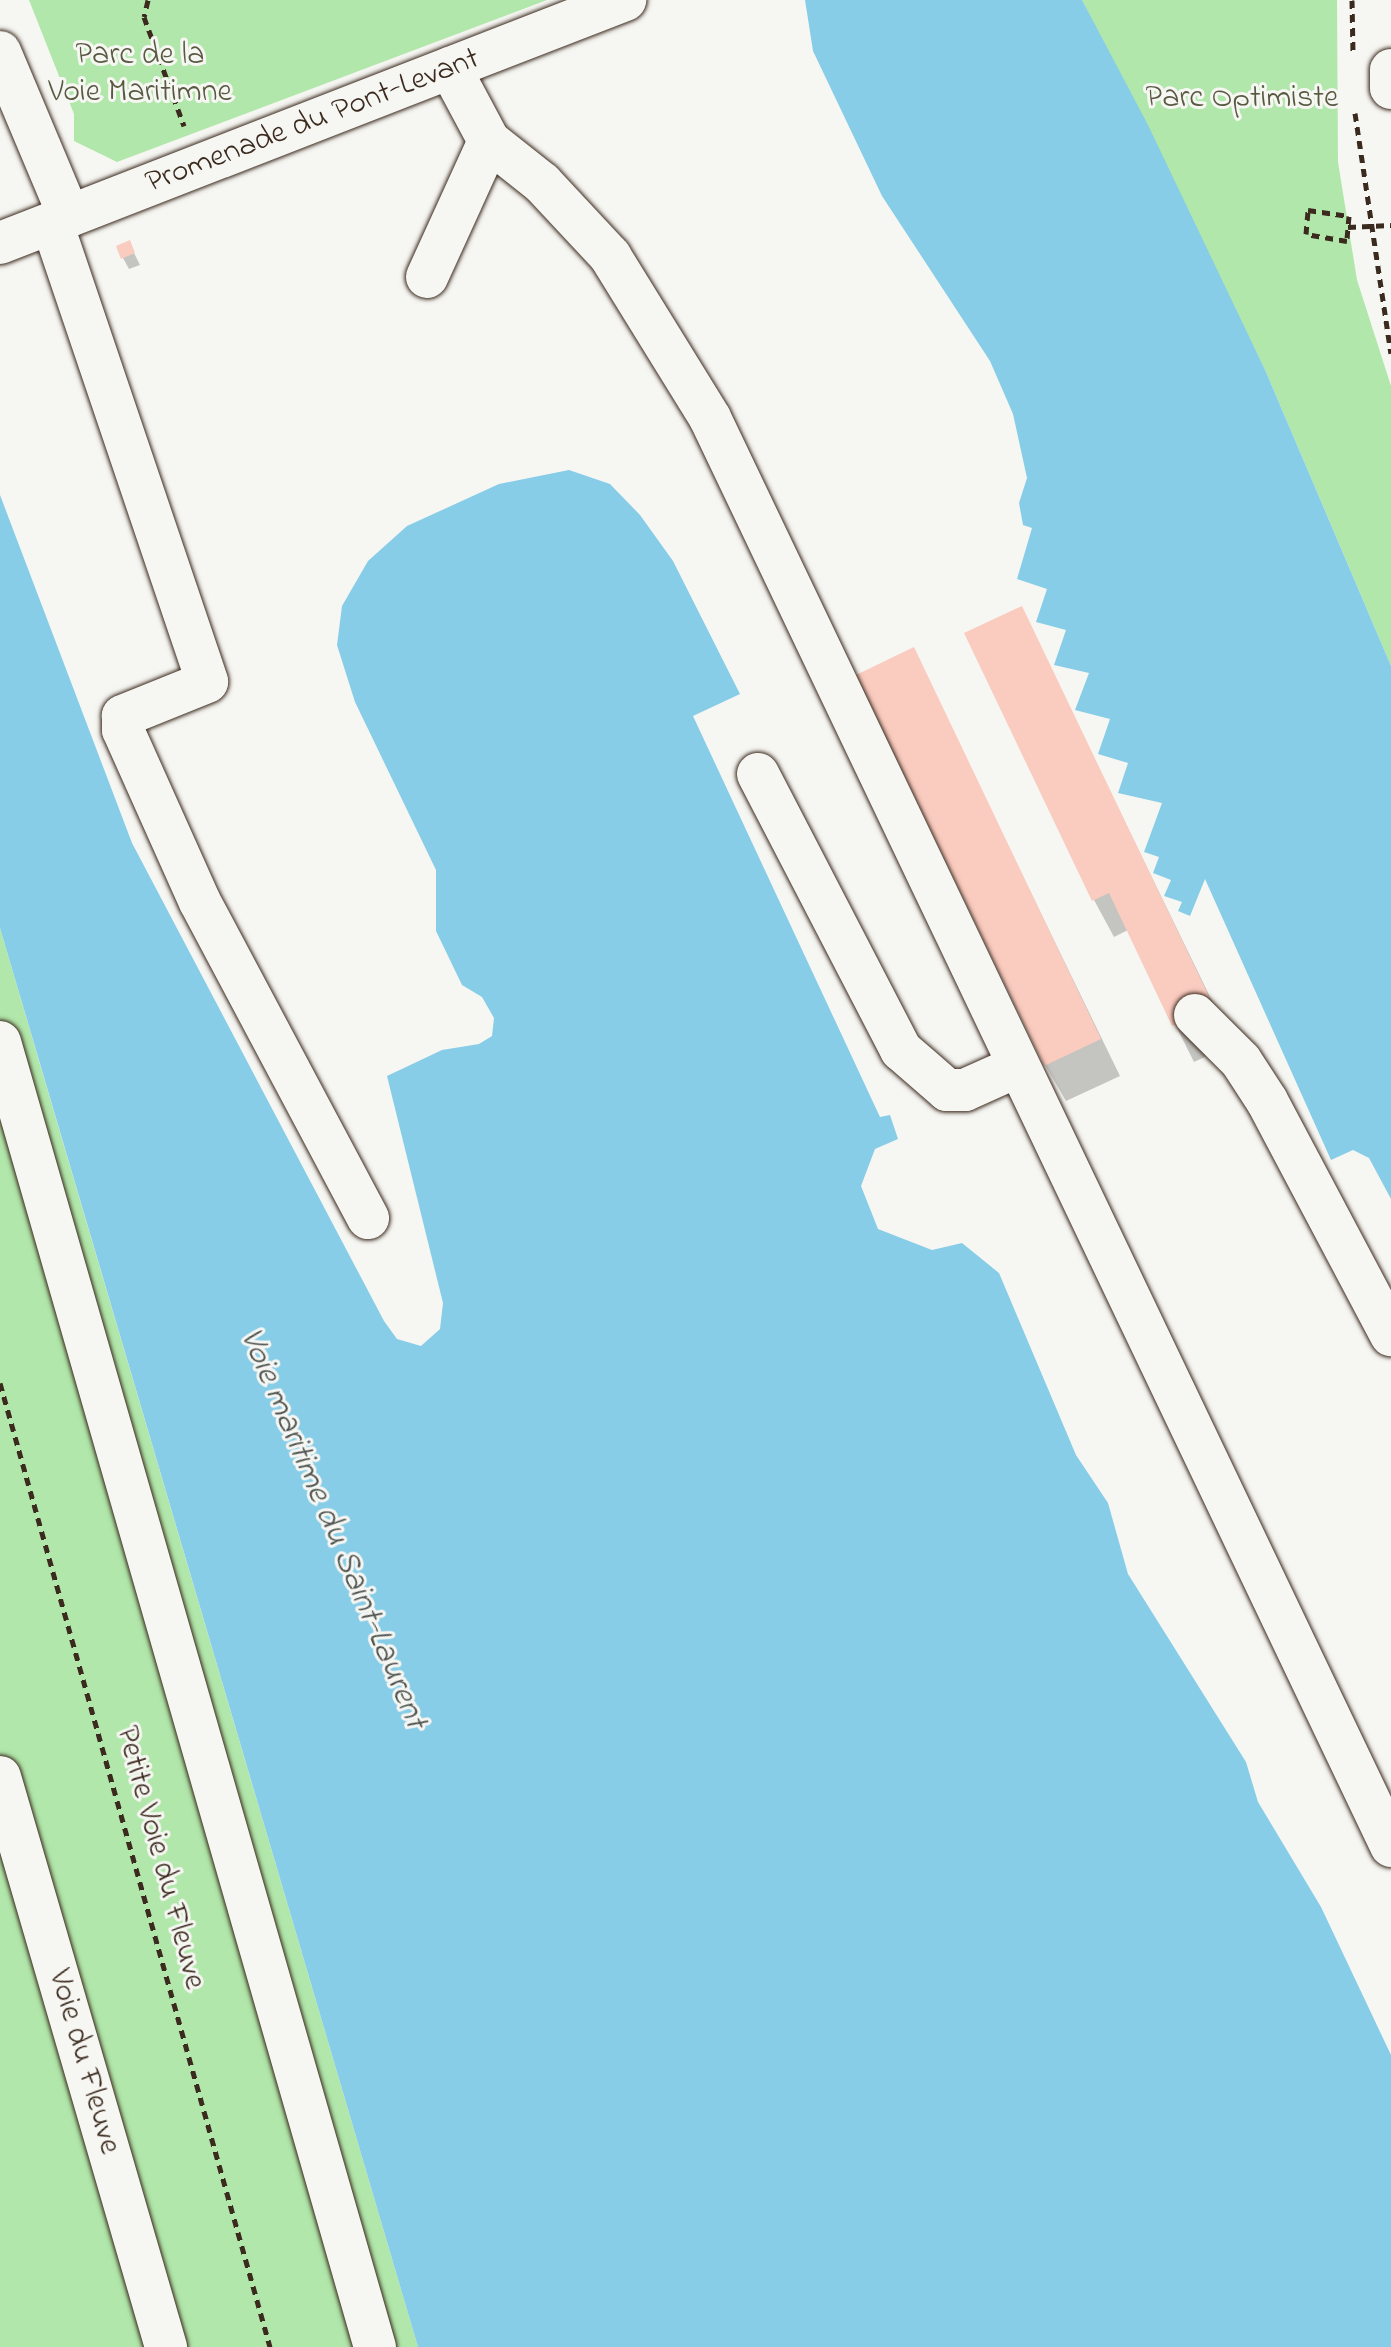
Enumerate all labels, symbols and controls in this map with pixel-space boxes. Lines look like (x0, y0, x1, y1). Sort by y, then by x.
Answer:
park label: Parc de la Voie Maritimne (48, 38, 232, 113)
street label: Promenade du Pont-Levant (141, 41, 485, 203)
park label: Parc Optimiste (1146, 80, 1338, 118)
water label: Voie maritime du Saint-Laurent (229, 1323, 435, 1735)
street label: Petite Voie du Fleuve (105, 1722, 213, 1994)
street label: Voie du Fleuve (38, 1965, 128, 2159)

